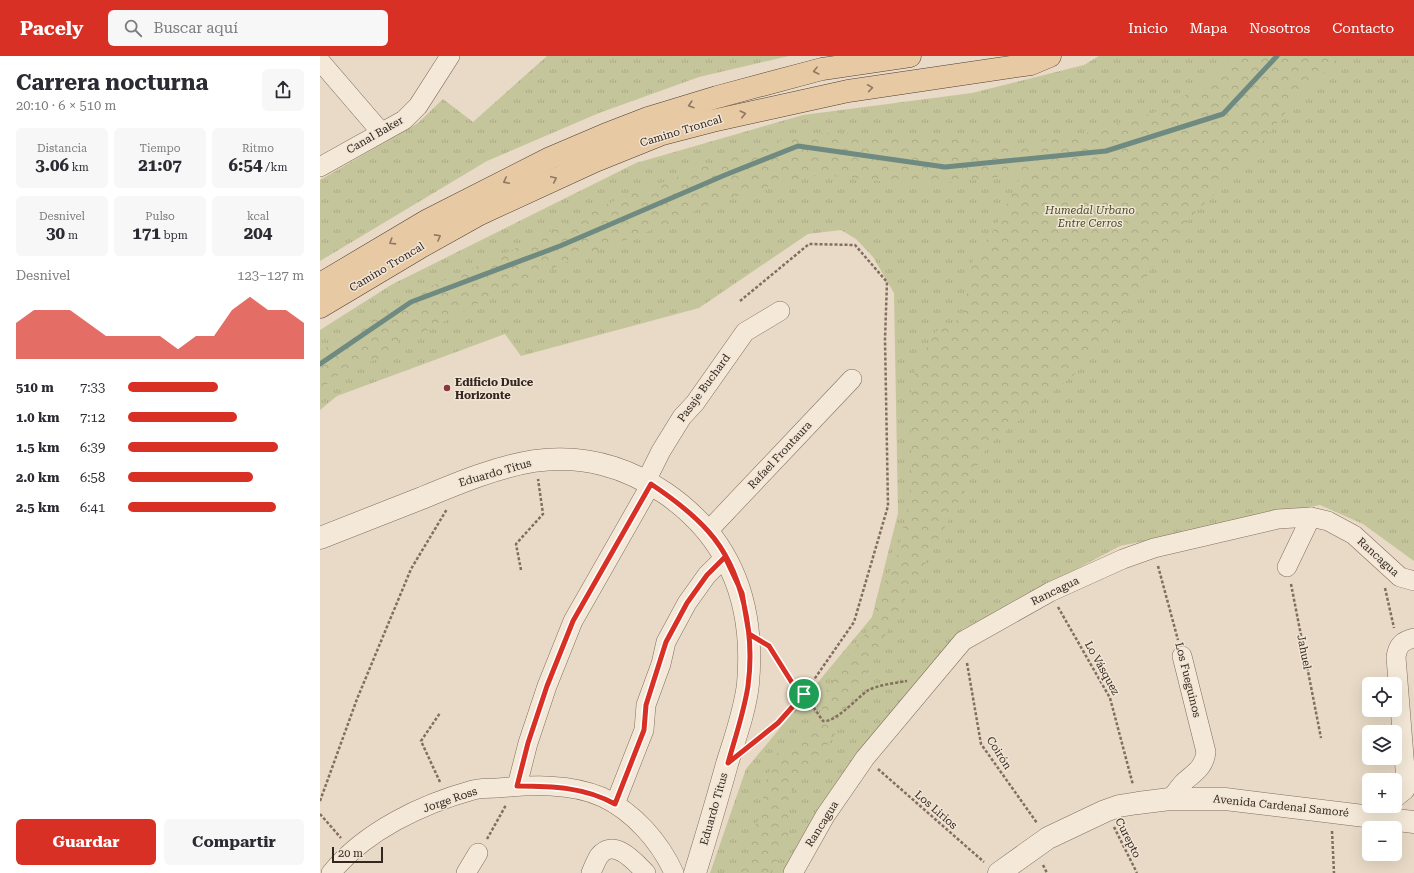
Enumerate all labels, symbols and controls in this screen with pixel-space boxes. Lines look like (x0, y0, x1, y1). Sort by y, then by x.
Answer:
search box (108, 10, 388, 46)
text: Pacely (20, 17, 84, 40)
icon: search (122, 17, 144, 39)
text: Buscar aquí (154, 19, 238, 37)
text: Inicio (1128, 20, 1168, 36)
text: Mapa (1190, 20, 1227, 36)
text: Nosotros (1249, 20, 1310, 36)
text: Contacto (1332, 20, 1394, 36)
one-way arrow (813, 66, 820, 75)
button: share (262, 69, 304, 111)
text: Carrera nocturna (16, 70, 208, 95)
one-way arrow (867, 84, 873, 93)
text: 20:10 · 6 × 510 m (16, 98, 116, 113)
one-way arrow (688, 100, 695, 109)
one-way arrow (739, 111, 746, 119)
street label: Camino Troncal (638, 112, 724, 150)
street label: Canal Baker (344, 113, 406, 157)
text: Distancia (37, 142, 87, 155)
text: Tiempo (140, 142, 180, 155)
text: Ritmo (242, 142, 274, 155)
text: 3.06 (35, 155, 69, 175)
text: 21:07 (138, 155, 182, 175)
text: 6:54 (229, 155, 262, 175)
text: km (69, 161, 89, 174)
text: /km (262, 161, 287, 174)
one-way arrow (503, 176, 510, 184)
one-way arrow (550, 176, 558, 184)
park label: Humedal Urbano Entre Cerros (1044, 204, 1135, 230)
text: Desnivel (39, 210, 85, 223)
text: Pulso (145, 210, 175, 223)
text: kcal (247, 210, 269, 223)
text: 30 (46, 223, 65, 243)
text: 171 (132, 223, 161, 243)
text: 204 (244, 223, 272, 243)
text: m (65, 229, 78, 242)
text: bpm (161, 229, 188, 242)
one-way arrow (434, 234, 441, 242)
one-way arrow (389, 238, 396, 245)
street label: Camino Troncal (347, 239, 427, 294)
text: Desnivel (16, 268, 70, 283)
text: 123–127 m (237, 268, 304, 283)
street label: Pasaje Buchard (675, 352, 733, 424)
place label: Edificio Dulce Horizonte (455, 376, 534, 402)
text: 510 m (16, 380, 54, 395)
text: 7:33 (80, 380, 105, 395)
marker: Edificio Dulce Horizonte (442, 383, 452, 393)
text: 1.0 km (16, 410, 59, 425)
text: 7:12 (80, 410, 105, 425)
street label: Rafael Frontaura (745, 419, 815, 491)
text: 1.5 km (16, 440, 59, 455)
text: 6:39 (80, 440, 105, 455)
street label: Eduardo Titus (457, 456, 533, 490)
text: 2.0 km (16, 470, 59, 485)
text: 6:58 (80, 470, 105, 485)
text: 2.5 km (16, 500, 59, 515)
text: 6:41 (80, 500, 105, 515)
street label: Rancagua (1354, 535, 1402, 579)
street label: Rancagua (1029, 574, 1081, 608)
street label: Jahuel (1294, 634, 1314, 671)
street label: Lo Vásquez (1082, 639, 1122, 697)
street label: Los Fueguinos (1172, 641, 1204, 719)
pin (787, 677, 821, 711)
map controls (1362, 677, 1402, 861)
button: locate (1362, 677, 1402, 717)
icon: arrive (793, 683, 815, 705)
button: layers (1362, 725, 1402, 765)
street label: Coirón (984, 734, 1014, 772)
street label: Eduardo Titus (697, 771, 731, 847)
button: + (1362, 773, 1402, 813)
street label: Jorge Ross (421, 785, 479, 815)
street label: Los Lirios (912, 788, 960, 832)
street label: Avenida Cardenal Samoré (1212, 792, 1350, 820)
street label: Rancagua (803, 799, 841, 849)
street label: Curepto (1112, 816, 1144, 860)
button: Guardar (16, 819, 156, 865)
button: Compartir (164, 819, 304, 865)
button: − (1362, 821, 1402, 861)
scale bar (332, 845, 383, 864)
text: 20 m (338, 847, 363, 860)

